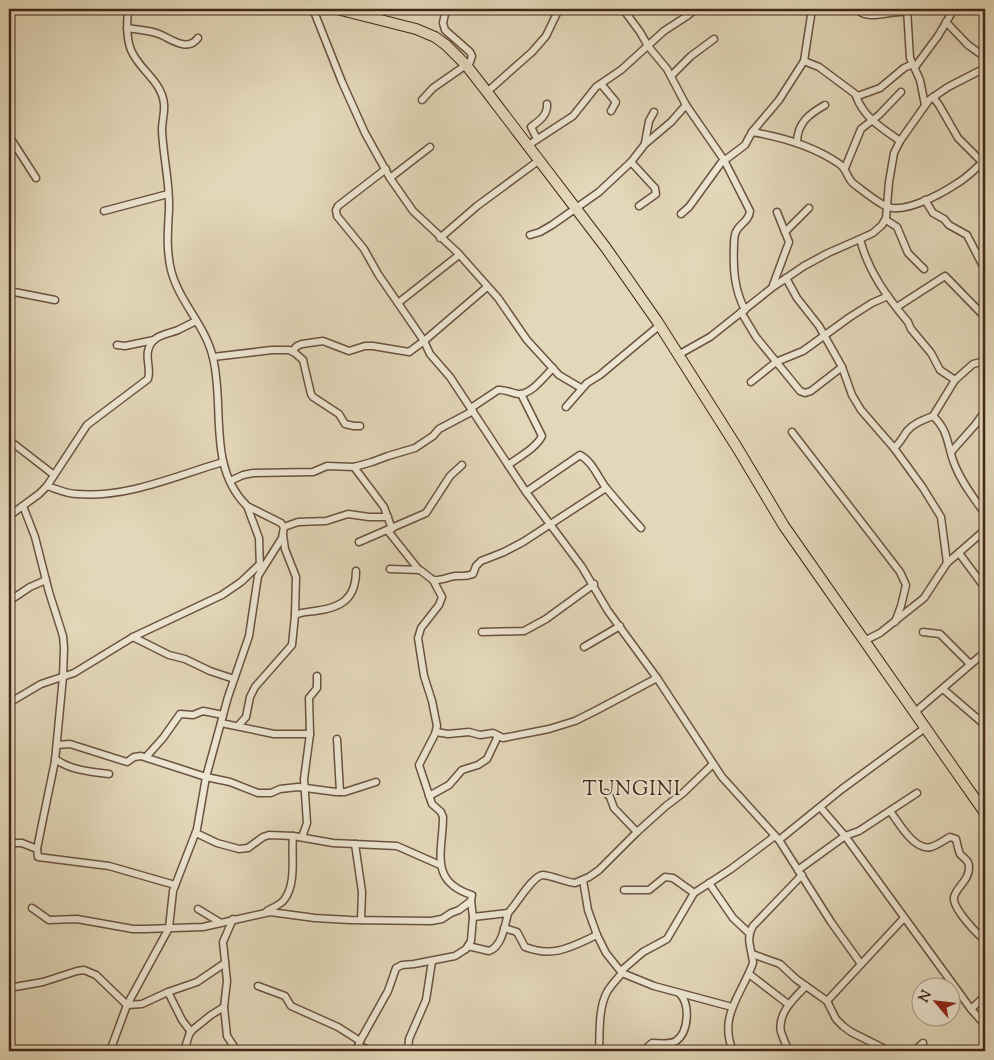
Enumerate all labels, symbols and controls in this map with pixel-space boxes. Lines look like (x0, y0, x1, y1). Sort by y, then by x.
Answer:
district label: TUNGINI (583, 776, 681, 805)
north arrow (912, 978, 962, 1028)
text: N (915, 987, 938, 1006)

